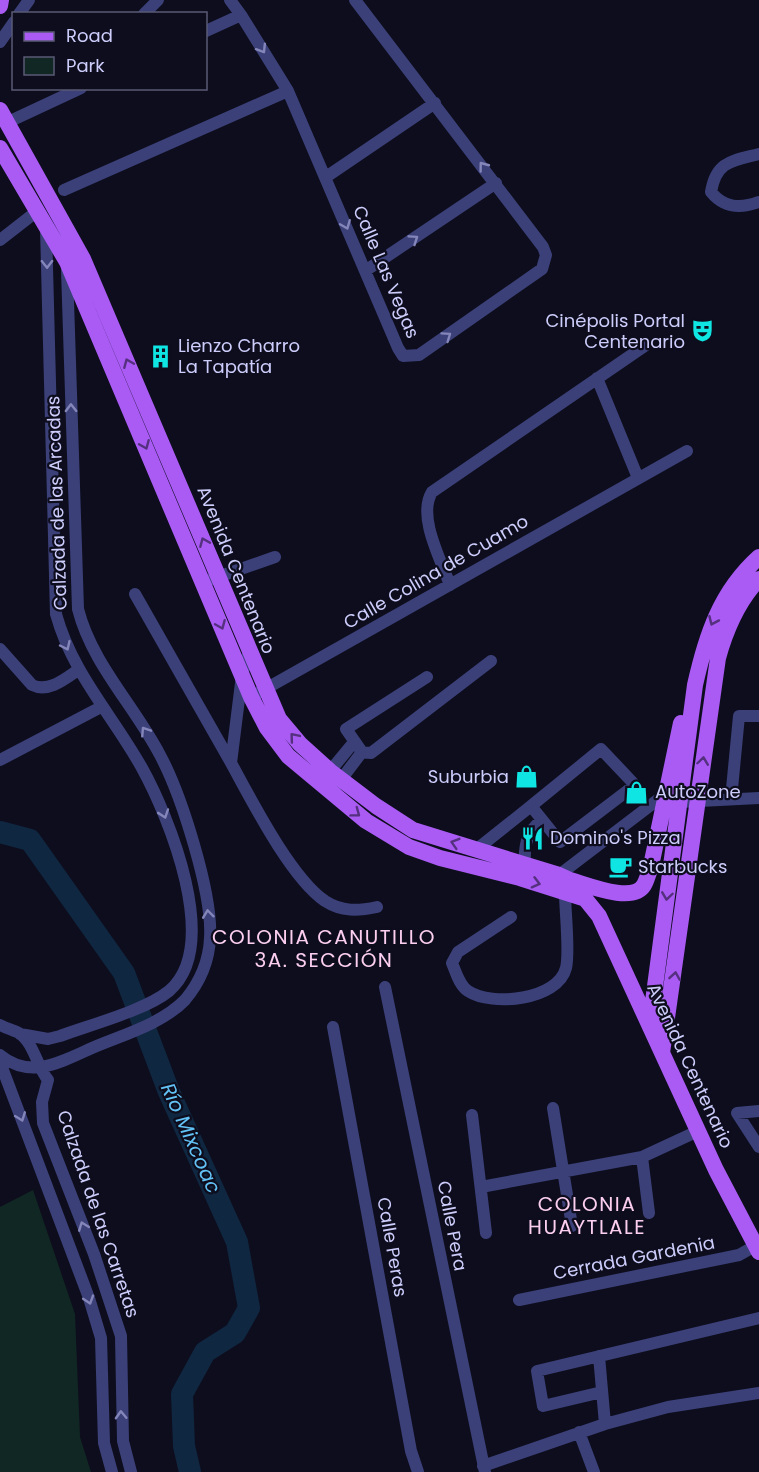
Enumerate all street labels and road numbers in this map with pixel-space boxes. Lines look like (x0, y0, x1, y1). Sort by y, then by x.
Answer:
street label: Calle Las Vegas (347, 202, 426, 342)
street label: Calzada de las Arcadas (40, 395, 73, 611)
street label: Avenida Centenario (191, 482, 282, 658)
street label: Calle Colina de Cuamo (339, 508, 533, 635)
street label: Avenida Centenario (641, 979, 740, 1152)
street label: Calzada de las Carretas (51, 1107, 146, 1321)
street label: Calle Pera (432, 1179, 473, 1273)
street label: Calle Peras (371, 1195, 414, 1299)
street label: Cerrada Gardenia (551, 1230, 717, 1285)

